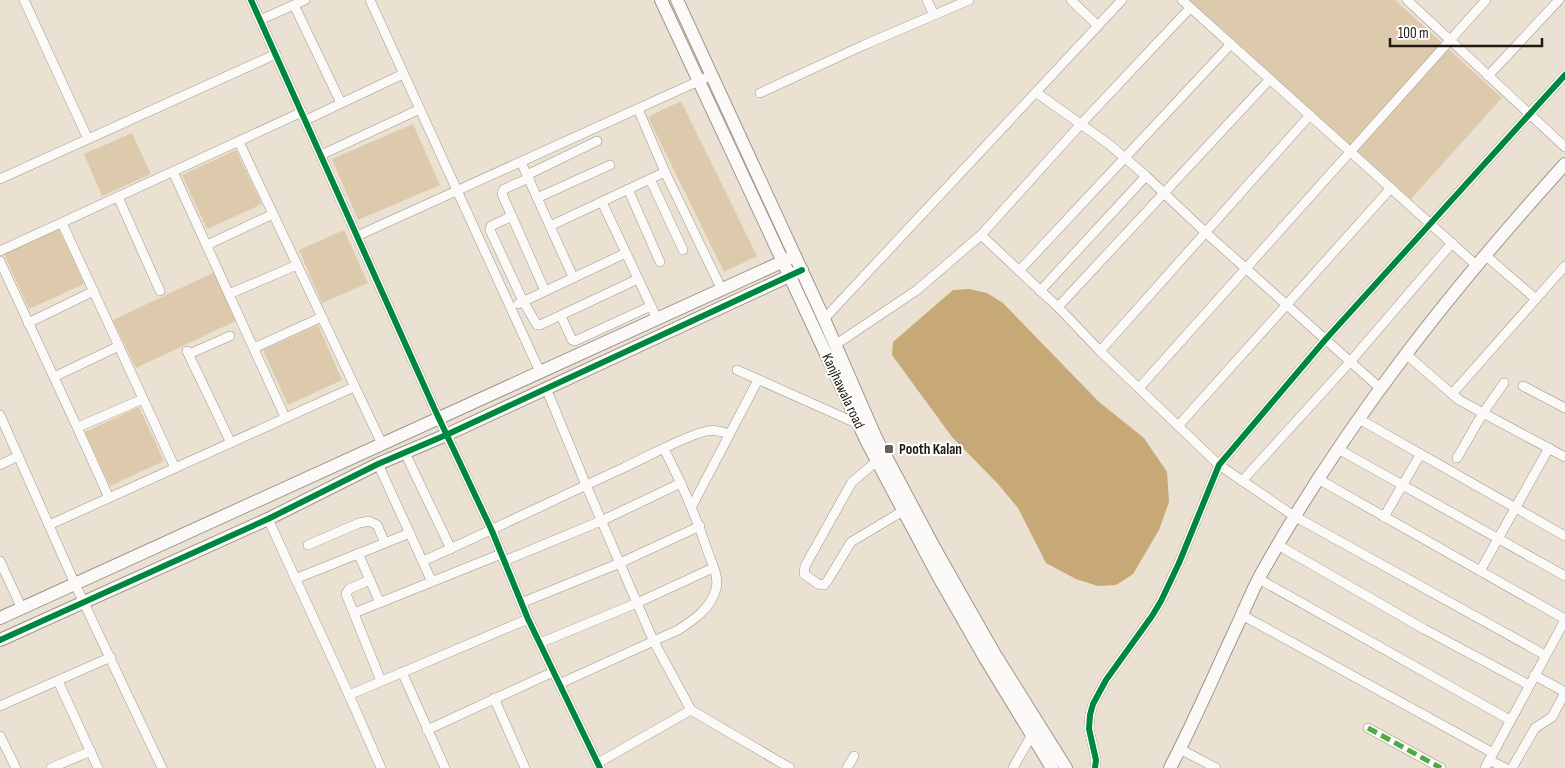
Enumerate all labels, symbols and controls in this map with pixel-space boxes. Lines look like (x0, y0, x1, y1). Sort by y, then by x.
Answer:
scale bar (1390, 15, 1542, 47)
text: 100 m (1398, 24, 1429, 43)
street label: Kanjhawala road (817, 350, 869, 432)
place label: Pooth Kalan (899, 440, 962, 459)
marker: Pooth Kalan (883, 443, 895, 455)

